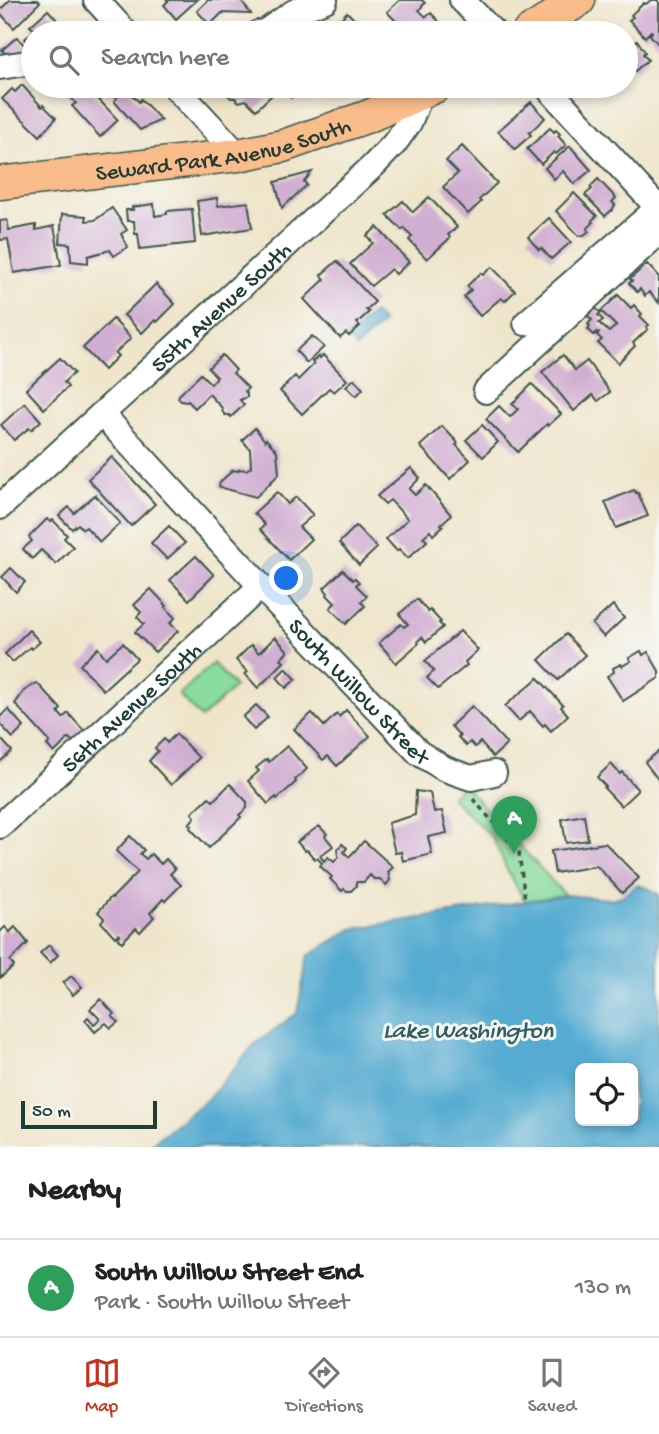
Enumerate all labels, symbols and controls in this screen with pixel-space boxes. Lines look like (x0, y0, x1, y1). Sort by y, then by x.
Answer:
search box (21, 21, 638, 98)
icon: search (45, 41, 83, 79)
text: Search here (101, 44, 229, 75)
street label: Seward Park Avenue South (94, 113, 355, 189)
street label: 55th Avenue South (146, 237, 298, 380)
your location (269, 561, 303, 595)
street label: South Willow Street (281, 614, 434, 773)
street label: 56th Avenue South (57, 638, 208, 780)
pin: A (491, 796, 537, 854)
water label: Lake Washington (383, 1018, 554, 1047)
map controls (575, 1063, 638, 1126)
button: locate (575, 1063, 638, 1126)
scale bar (21, 1098, 158, 1130)
text: 50 m (32, 1101, 71, 1124)
text: Nearby (28, 1175, 121, 1210)
text: South Willow Street End (95, 1259, 362, 1290)
text: A (44, 1275, 58, 1302)
text: 130 m (575, 1275, 631, 1302)
text: Park · South Willow Street (95, 1290, 349, 1317)
tab: Map (83, 1354, 121, 1419)
tab: Directions (286, 1354, 363, 1419)
tab: Saved (528, 1354, 576, 1419)

